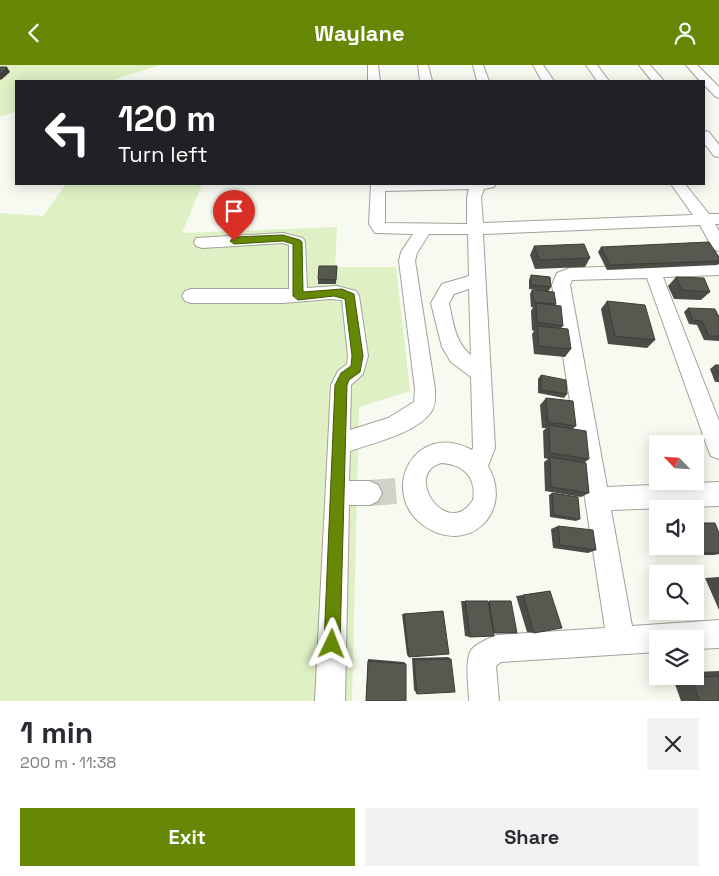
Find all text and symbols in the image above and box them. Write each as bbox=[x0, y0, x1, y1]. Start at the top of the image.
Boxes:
icon: back bbox=[20, 19, 48, 47]
text: Waylane bbox=[314, 19, 405, 47]
icon: person bbox=[671, 19, 699, 47]
text: 120 m bbox=[118, 97, 216, 141]
icon: left bbox=[35, 100, 100, 165]
text: Turn left bbox=[118, 140, 208, 168]
pin bbox=[213, 190, 255, 241]
icon: arrive bbox=[220, 197, 248, 225]
north arrow bbox=[649, 435, 704, 490]
map controls bbox=[649, 435, 704, 685]
button: sound bbox=[649, 500, 704, 555]
button: search bbox=[649, 565, 704, 620]
position arrow bbox=[305, 617, 357, 669]
button: layers bbox=[649, 630, 704, 685]
text: 1 min bbox=[20, 713, 93, 752]
button: close bbox=[647, 718, 699, 770]
text: 200 m · 11:38 bbox=[20, 752, 116, 773]
button: Exit bbox=[20, 808, 355, 866]
button: Share bbox=[365, 808, 699, 866]

